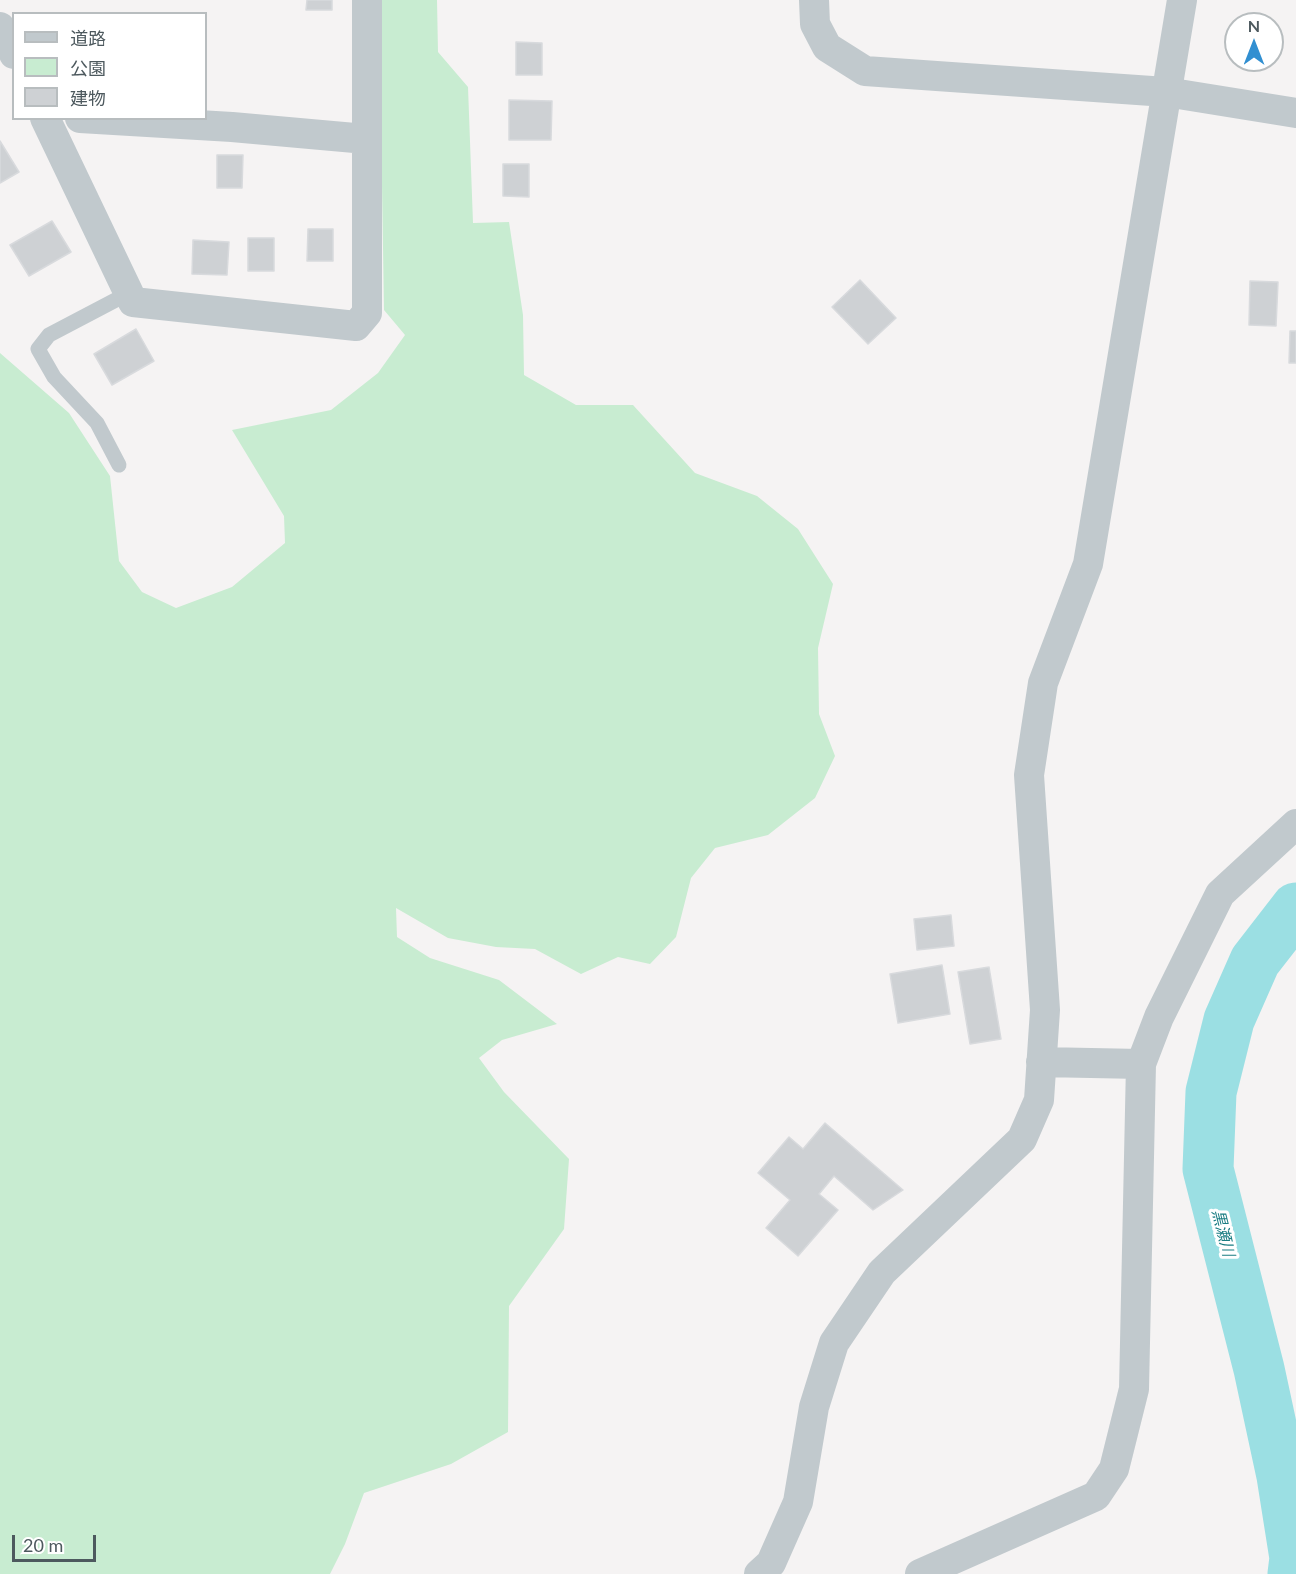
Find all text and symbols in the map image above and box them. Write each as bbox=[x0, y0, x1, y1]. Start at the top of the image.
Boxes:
legend bbox=[12, 12, 207, 120]
north arrow bbox=[1224, 12, 1284, 72]
text: N bbox=[1248, 16, 1260, 35]
text: 道路 bbox=[70, 27, 106, 49]
text: 公園 bbox=[70, 57, 106, 79]
text: 建物 bbox=[70, 87, 106, 109]
water label: 黒瀬川 bbox=[1208, 1207, 1238, 1259]
scale bar bbox=[15, 1523, 99, 1561]
text: 20 m bbox=[23, 1534, 63, 1556]

